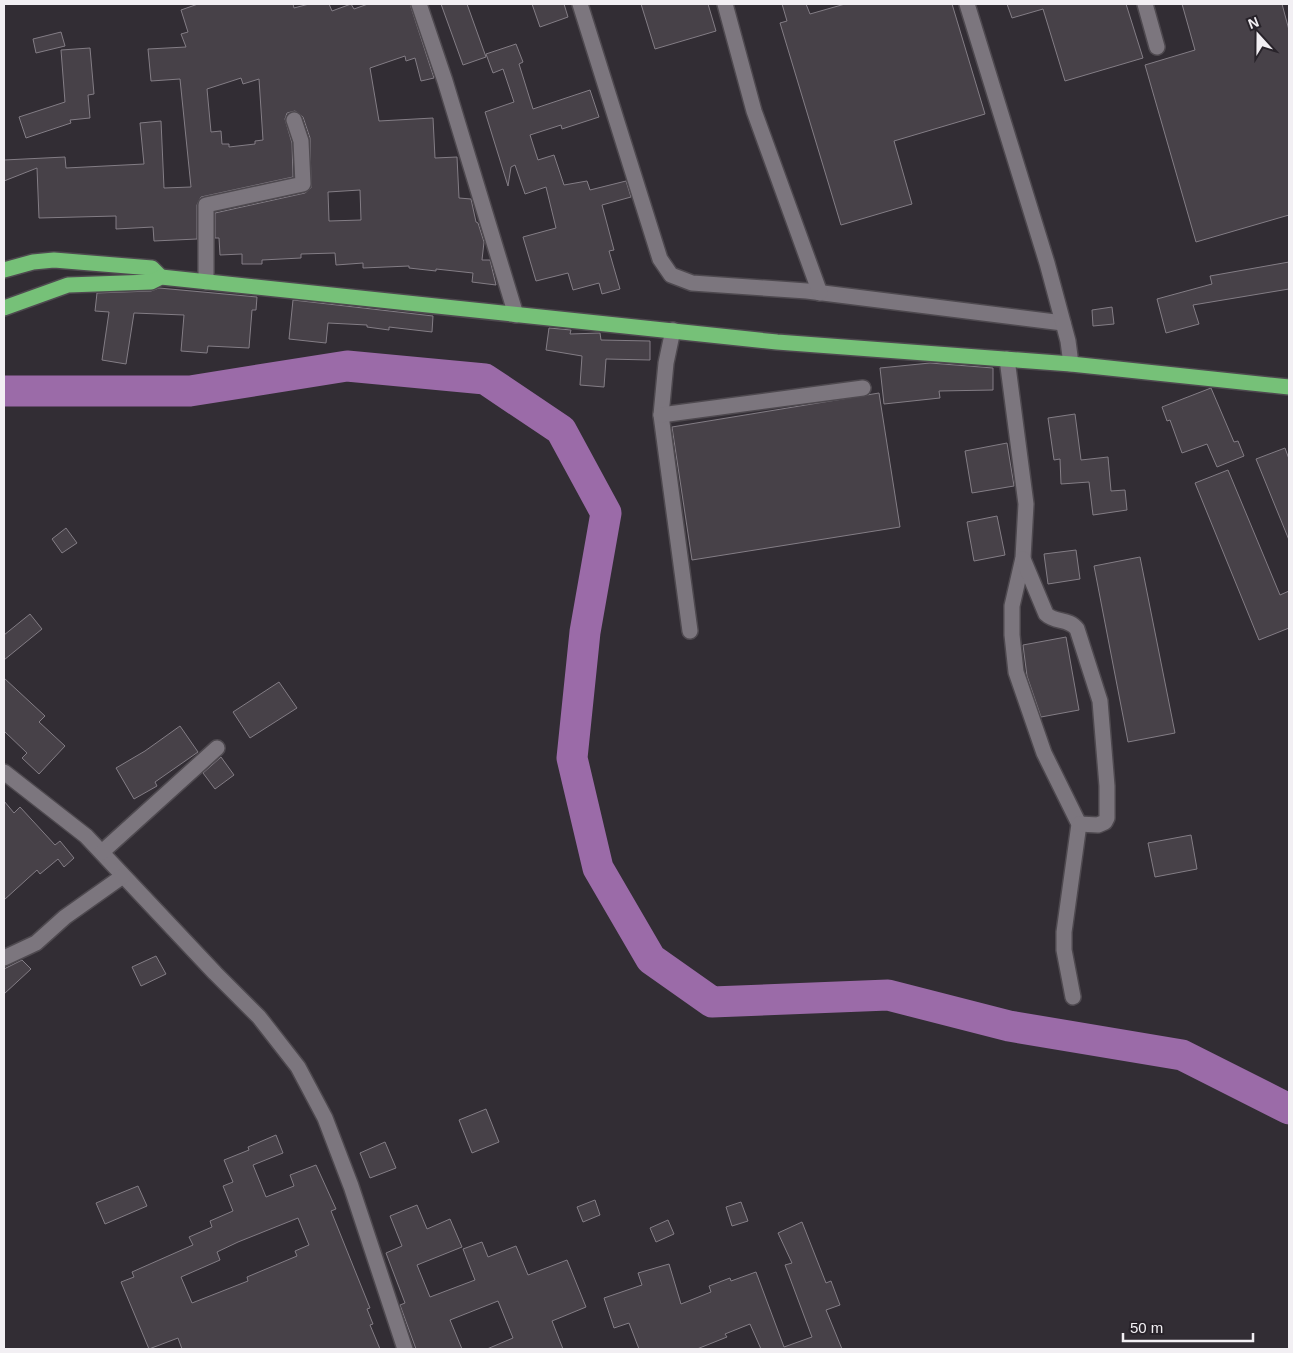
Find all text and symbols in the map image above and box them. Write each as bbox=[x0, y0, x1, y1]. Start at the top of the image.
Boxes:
north arrow bbox=[1233, 10, 1283, 60]
text: N bbox=[1246, 14, 1261, 32]
scale bar bbox=[1123, 1310, 1253, 1342]
text: 50 m bbox=[1130, 1319, 1163, 1336]

